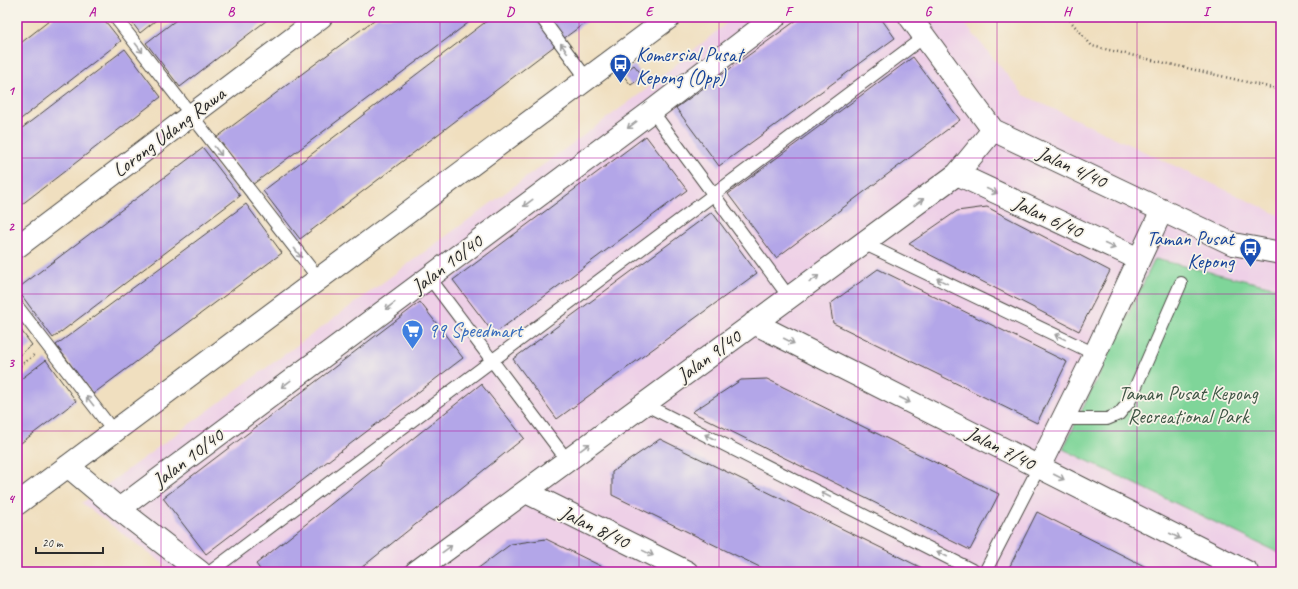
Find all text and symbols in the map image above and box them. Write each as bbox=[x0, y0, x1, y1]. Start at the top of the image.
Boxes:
text: A bbox=[89, 4, 97, 20]
text: B bbox=[228, 4, 236, 20]
text: C bbox=[367, 4, 375, 20]
text: D bbox=[506, 4, 515, 20]
text: E bbox=[646, 4, 655, 20]
text: F bbox=[785, 4, 794, 20]
text: G bbox=[925, 4, 933, 20]
text: H bbox=[1063, 4, 1073, 20]
text: I bbox=[1203, 4, 1212, 20]
one-way arrow bbox=[135, 42, 143, 53]
place label: Komersial Pusat Kepong (Opp) bbox=[636, 42, 746, 90]
one-way arrow bbox=[560, 43, 568, 54]
bus stop icon: Komersial Pusat Kepong (Opp) bbox=[607, 52, 633, 85]
street label: Lorong Udang Rawa bbox=[108, 80, 232, 183]
text: 1 bbox=[8, 83, 16, 99]
one-way arrow bbox=[627, 121, 638, 130]
street label: Jalan 4/40 bbox=[1033, 140, 1112, 195]
one-way arrow bbox=[214, 145, 223, 156]
one-way arrow bbox=[986, 188, 998, 195]
street label: Jalan 6/40 bbox=[1009, 190, 1088, 245]
one-way arrow bbox=[914, 198, 925, 206]
one-way arrow bbox=[523, 199, 534, 207]
text: 2 bbox=[8, 219, 15, 235]
place label: Taman Pusat Kepong bbox=[1146, 226, 1236, 274]
street label: Jalan 10/40 bbox=[406, 228, 489, 299]
bus stop icon: Taman Pusat Kepong bbox=[1237, 236, 1263, 269]
one-way arrow bbox=[1103, 243, 1115, 250]
one-way arrow bbox=[294, 248, 303, 259]
one-way arrow bbox=[809, 275, 820, 283]
one-way arrow bbox=[937, 277, 949, 284]
one-way arrow bbox=[385, 302, 396, 310]
supermarket icon: 99 Speedmart bbox=[400, 317, 426, 350]
place label: 99 Speedmart bbox=[428, 318, 525, 343]
street label: Jalan 9/40 bbox=[671, 323, 748, 388]
one-way arrow bbox=[1054, 333, 1066, 340]
one-way arrow bbox=[783, 338, 795, 345]
text: 3 bbox=[8, 355, 15, 371]
one-way arrow bbox=[281, 380, 292, 388]
park label: Taman Pusat Kepong Recreational Park bbox=[1118, 381, 1259, 429]
one-way arrow bbox=[85, 396, 94, 407]
one-way arrow bbox=[899, 396, 911, 404]
street label: Jalan 7/40 bbox=[962, 420, 1041, 477]
street label: Jalan 10/40 bbox=[147, 422, 230, 493]
one-way arrow bbox=[704, 432, 716, 440]
one-way arrow bbox=[580, 442, 591, 451]
one-way arrow bbox=[1053, 474, 1065, 481]
text: 4 bbox=[8, 491, 16, 507]
one-way arrow bbox=[820, 491, 832, 499]
street label: Jalan 8/40 bbox=[556, 499, 635, 555]
scale bar bbox=[36, 529, 103, 555]
one-way arrow bbox=[1169, 532, 1181, 540]
text: 20 m bbox=[42, 535, 64, 551]
one-way arrow bbox=[442, 545, 453, 553]
one-way arrow bbox=[642, 550, 654, 557]
one-way arrow bbox=[936, 550, 948, 558]

